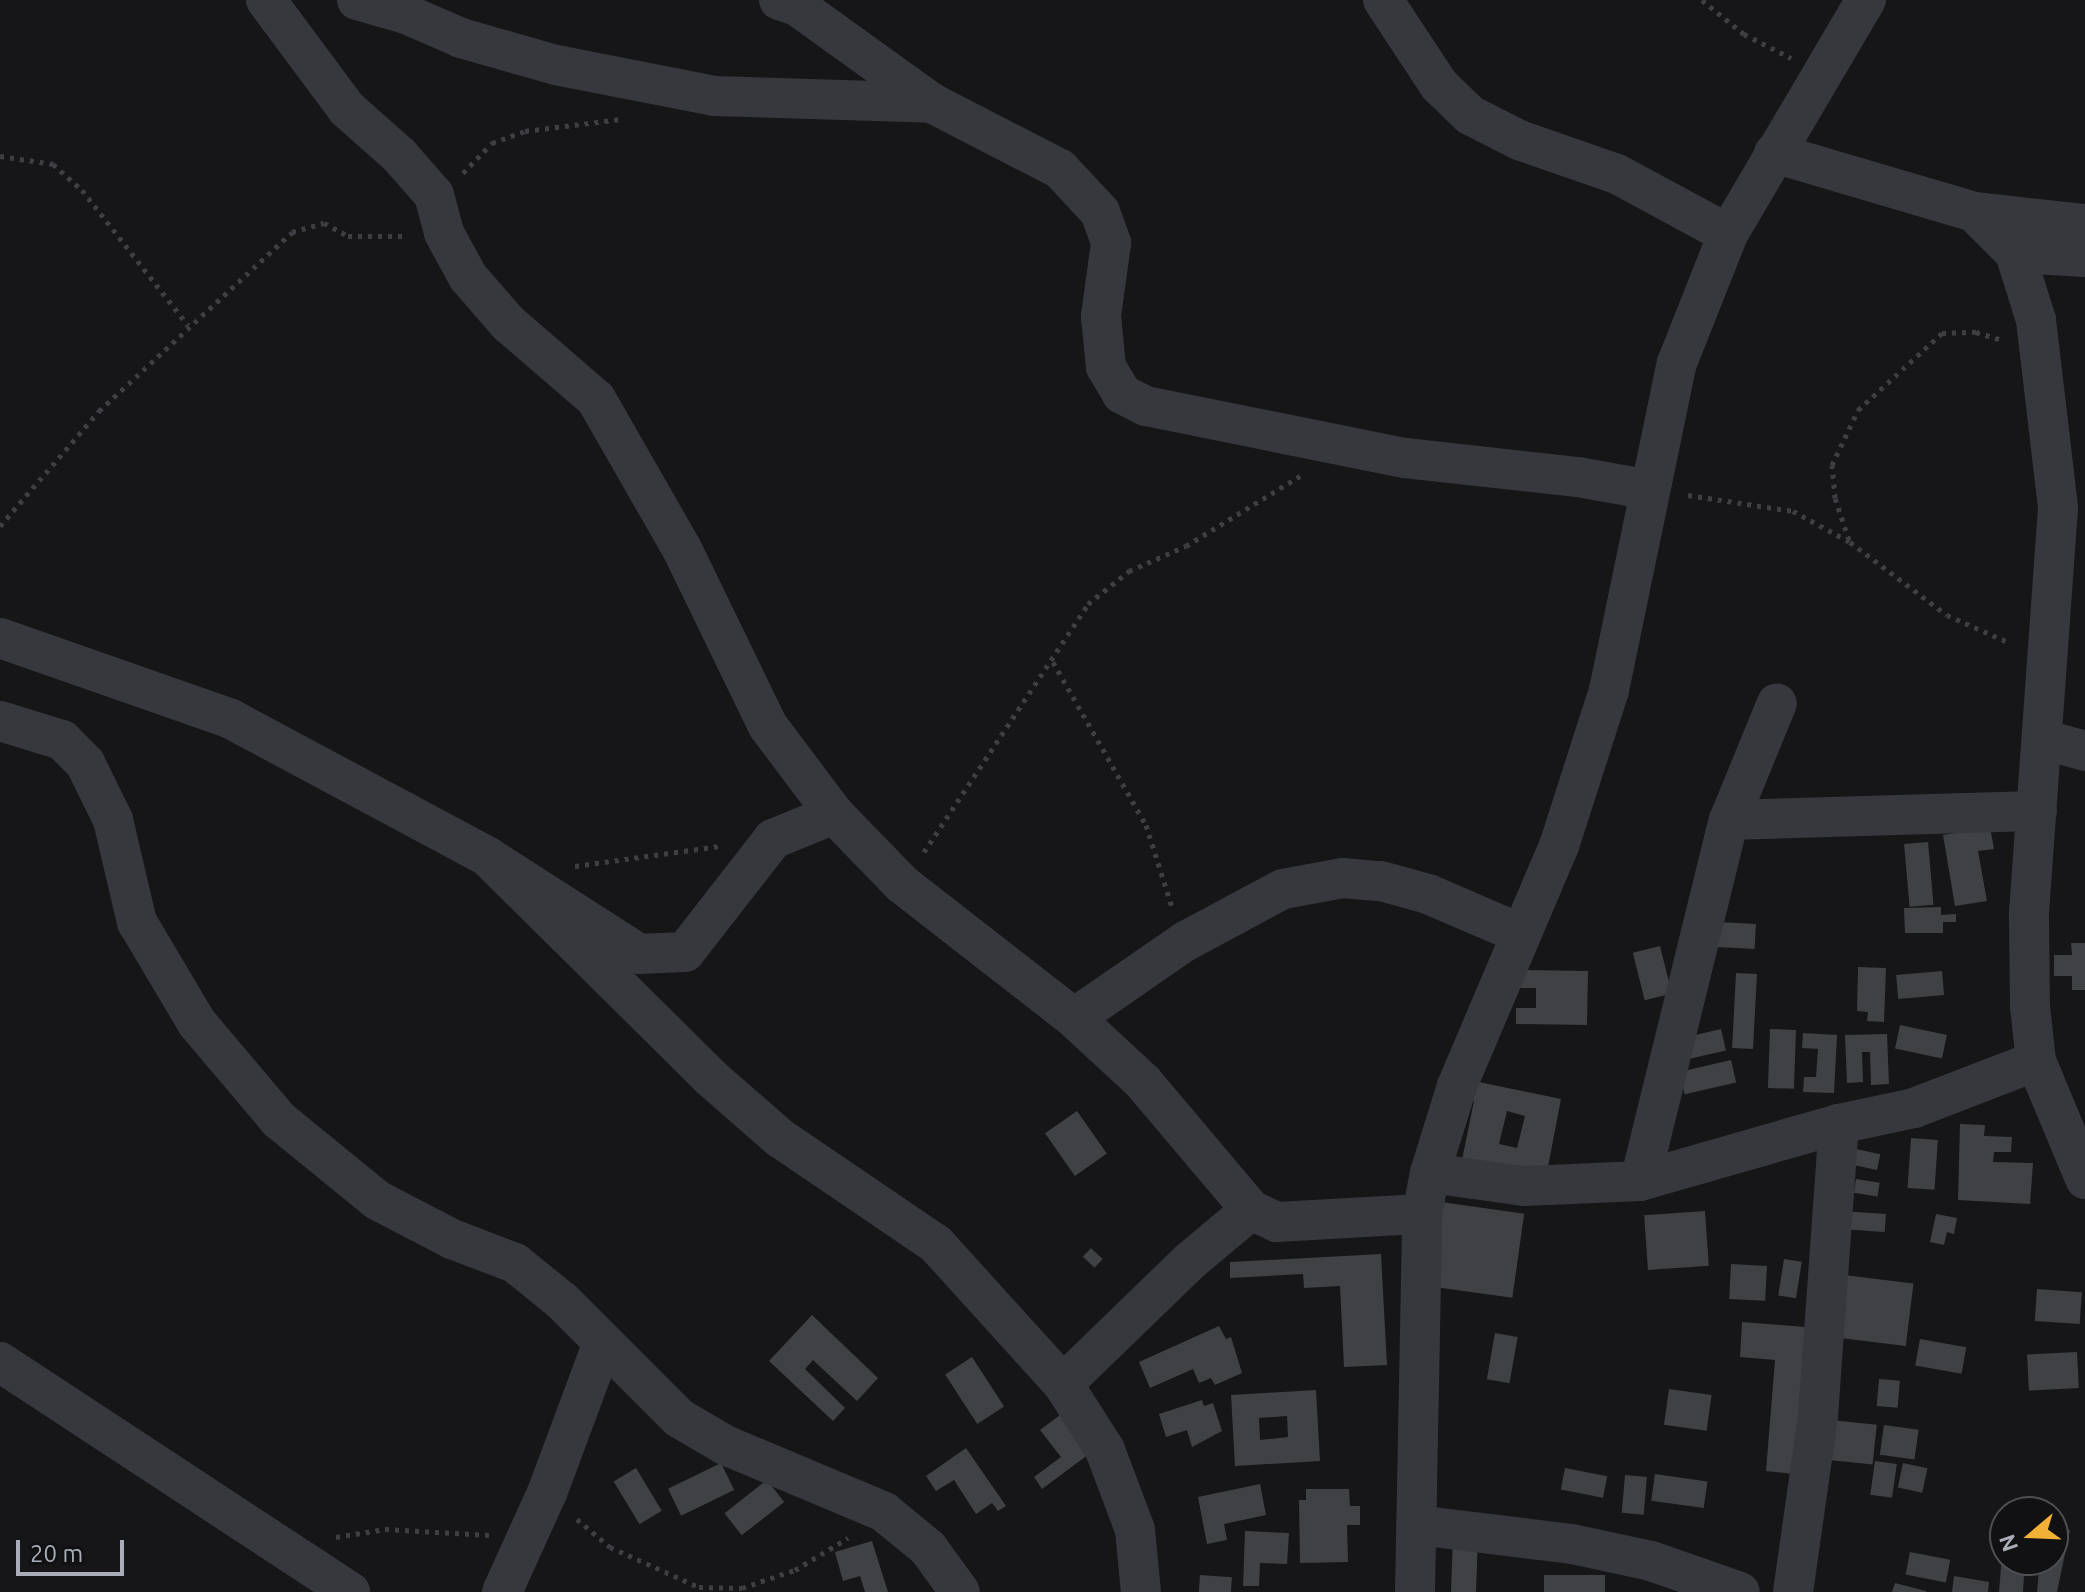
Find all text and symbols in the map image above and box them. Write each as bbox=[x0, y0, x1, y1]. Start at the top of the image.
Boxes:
north arrow bbox=[1989, 1496, 2069, 1576]
scale bar bbox=[20, 1524, 128, 1574]
text: N bbox=[1993, 1531, 2022, 1555]
text: 20 m bbox=[30, 1540, 83, 1567]

